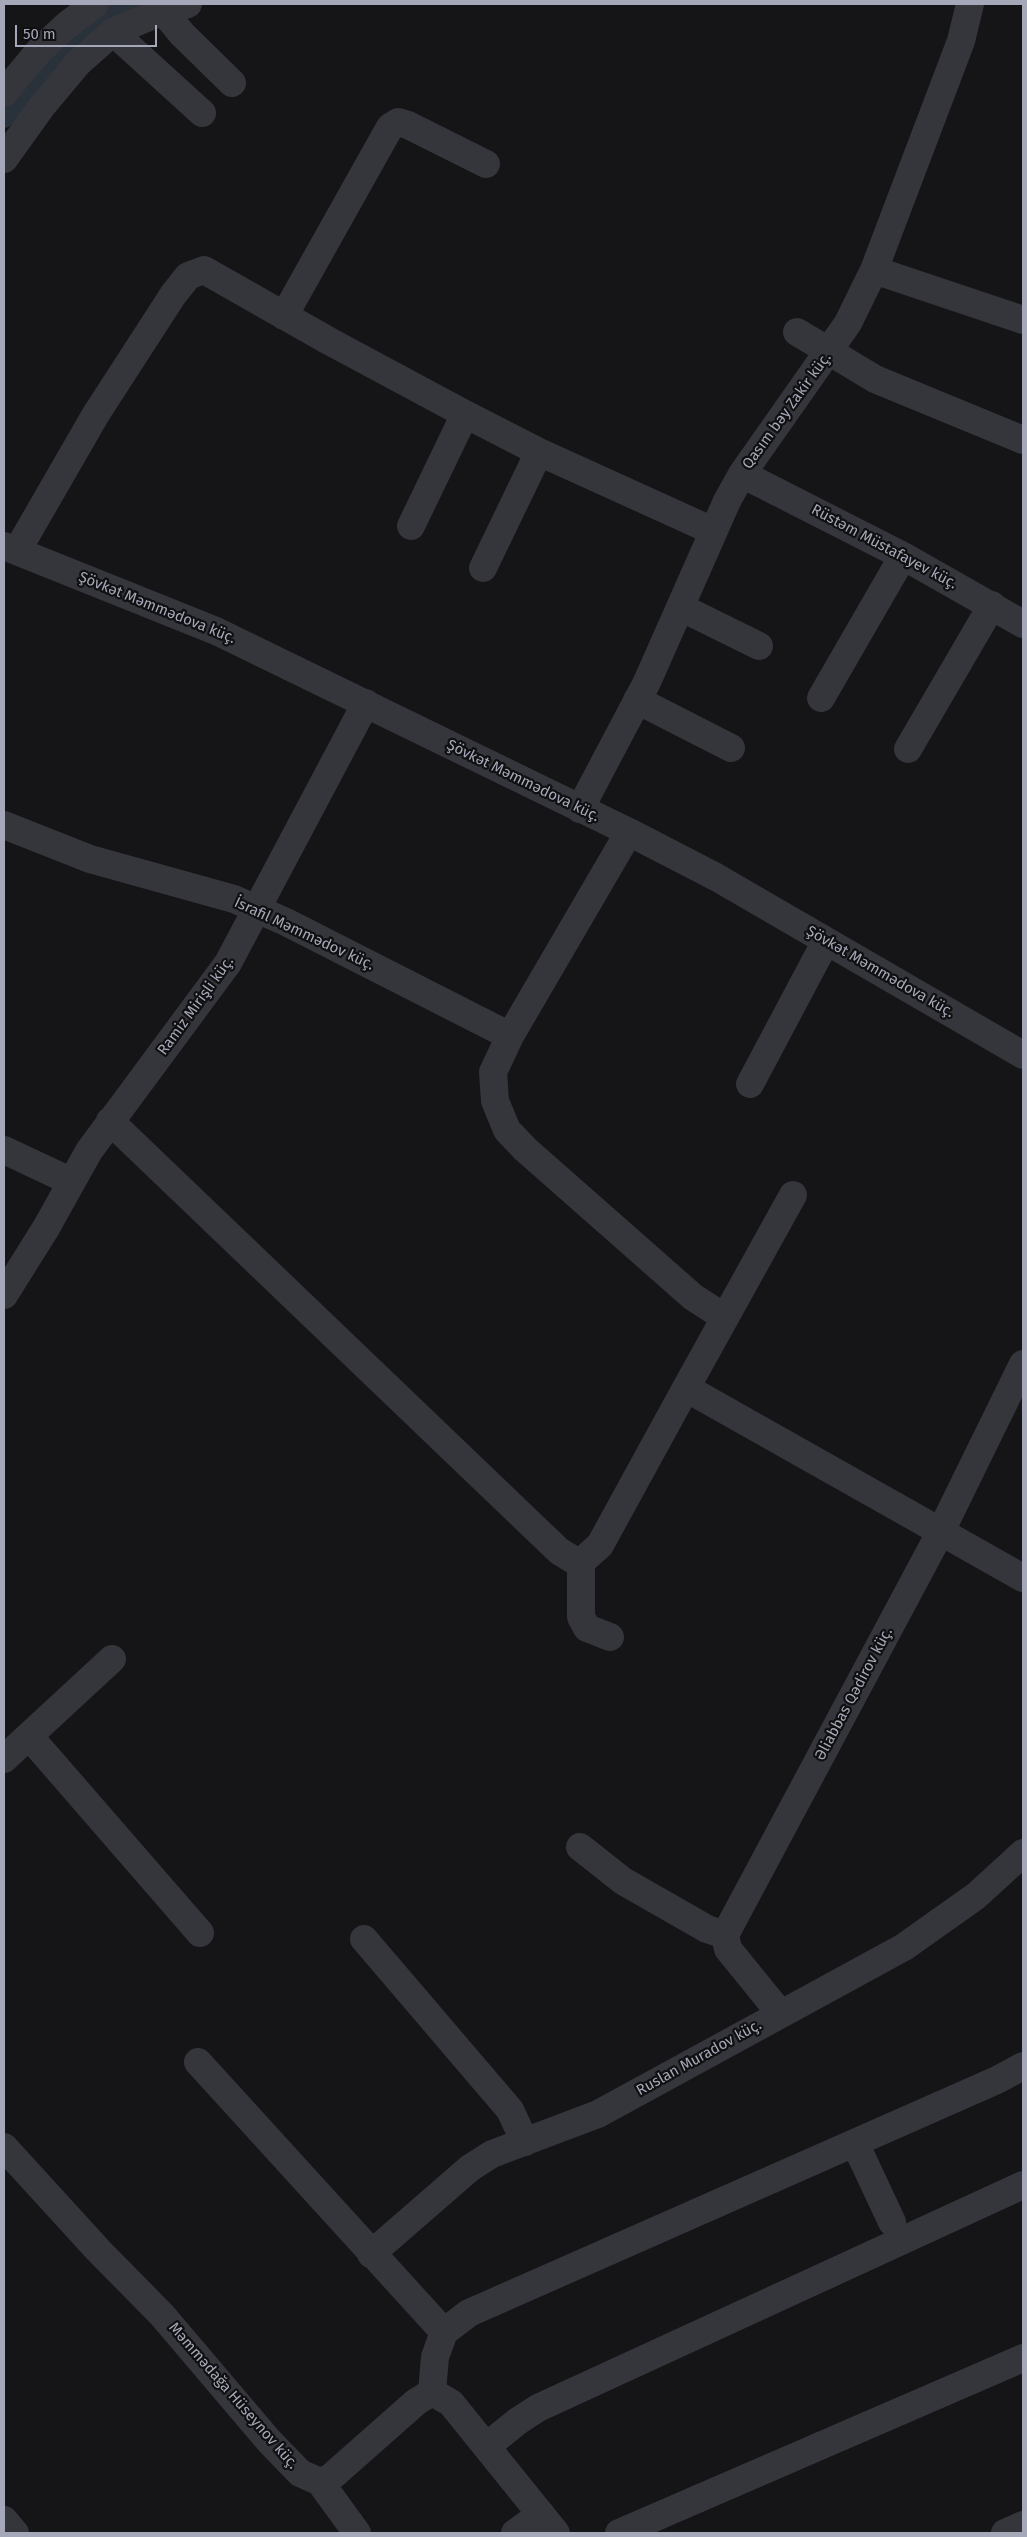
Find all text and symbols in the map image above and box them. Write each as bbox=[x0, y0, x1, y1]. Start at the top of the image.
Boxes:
scale bar bbox=[18, 15, 160, 47]
text: 50 m bbox=[23, 25, 56, 43]
street label: Qasım bəy Zakir küç. bbox=[739, 349, 835, 473]
street label: Rüstəm Müstafayev küç. bbox=[808, 501, 960, 593]
street label: Şövkət Məmmədova küç. bbox=[76, 568, 238, 648]
street label: Şövkət Məmmədova küç. bbox=[444, 736, 602, 826]
street label: İsrafil Məmmədov küç. bbox=[231, 894, 377, 974]
street label: Şövkət Məmmədova küç. bbox=[803, 922, 957, 1022]
street label: Ramiz Mirişli küç. bbox=[154, 953, 238, 1059]
street label: Əliabbas Qədirov küç. bbox=[811, 1625, 897, 1763]
street label: Ruslan Muradov küç. bbox=[633, 2016, 765, 2100]
street label: Məmmədağa Hüseynov küç. bbox=[164, 2319, 302, 2473]

